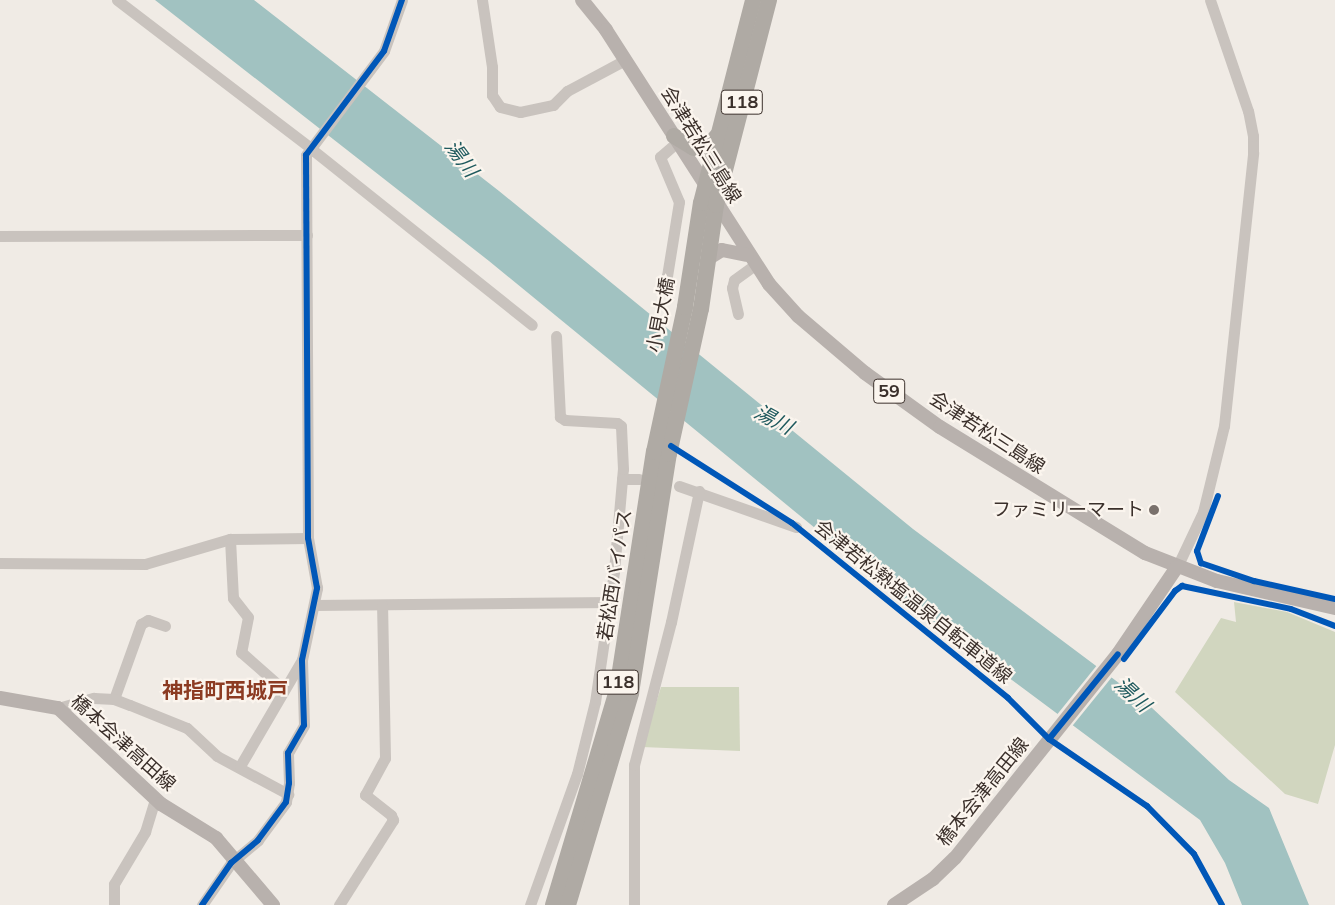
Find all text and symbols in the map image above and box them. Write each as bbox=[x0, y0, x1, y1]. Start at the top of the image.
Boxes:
street label: 会津若松三島線 bbox=[656, 83, 746, 207]
road number: 118 bbox=[721, 86, 763, 118]
water label: 湯川 bbox=[440, 135, 484, 181]
street label: 小見大橋 bbox=[643, 276, 679, 354]
road number: 59 bbox=[873, 376, 905, 406]
street label: 会津若松三島線 bbox=[925, 387, 1049, 479]
water label: 湯川 bbox=[751, 399, 797, 439]
place label: ファミリーマート bbox=[992, 499, 1144, 521]
marker: ファミリーマート bbox=[1148, 504, 1160, 516]
street label: 若松西バイパス bbox=[593, 508, 637, 642]
street label: 会津若松熱塩温泉自転車道線 bbox=[810, 515, 1016, 689]
road number: 118 bbox=[597, 666, 639, 698]
water label: 湯川 bbox=[1110, 672, 1156, 716]
district label: 神指町西城戸 bbox=[162, 677, 288, 703]
street label: 橋本会津高田線 bbox=[66, 690, 180, 796]
street label: 橋本会津高田線 bbox=[932, 733, 1034, 851]

